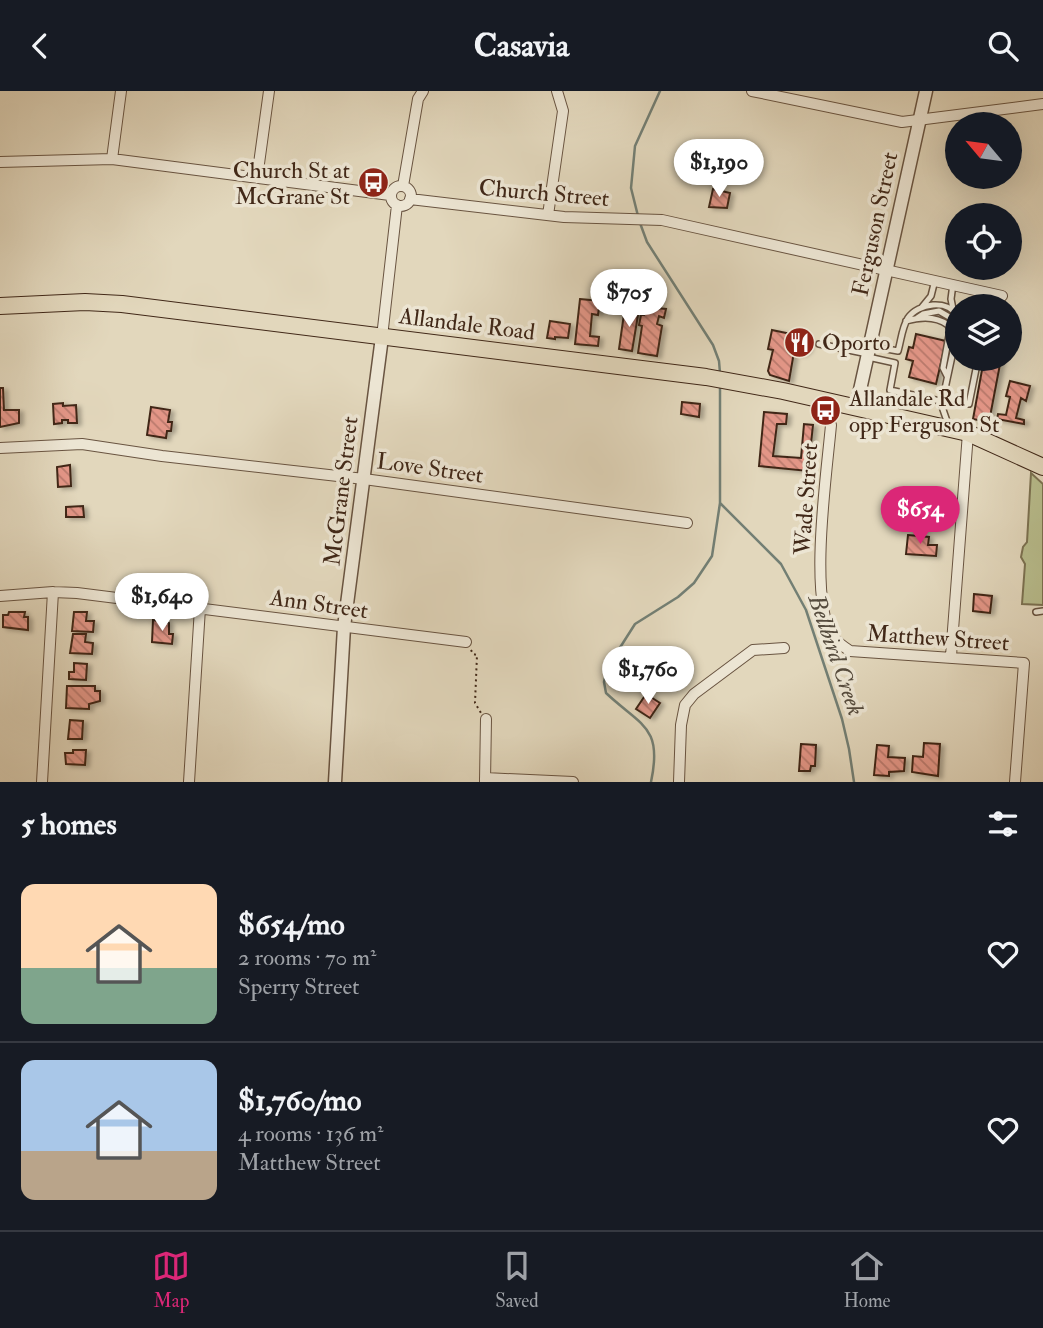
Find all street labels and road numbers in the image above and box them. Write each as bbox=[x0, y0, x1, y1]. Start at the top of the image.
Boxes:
street label: Ferguson Street bbox=[846, 149, 904, 299]
street label: Church Street bbox=[478, 173, 610, 213]
street label: Allandale Road bbox=[396, 301, 537, 347]
street label: McGrane Street bbox=[317, 415, 365, 567]
street label: Wade Street bbox=[788, 442, 824, 557]
street label: Love Street bbox=[375, 446, 485, 490]
street label: Ann Street bbox=[267, 583, 370, 625]
street label: Matthew Street bbox=[866, 619, 1010, 657]

